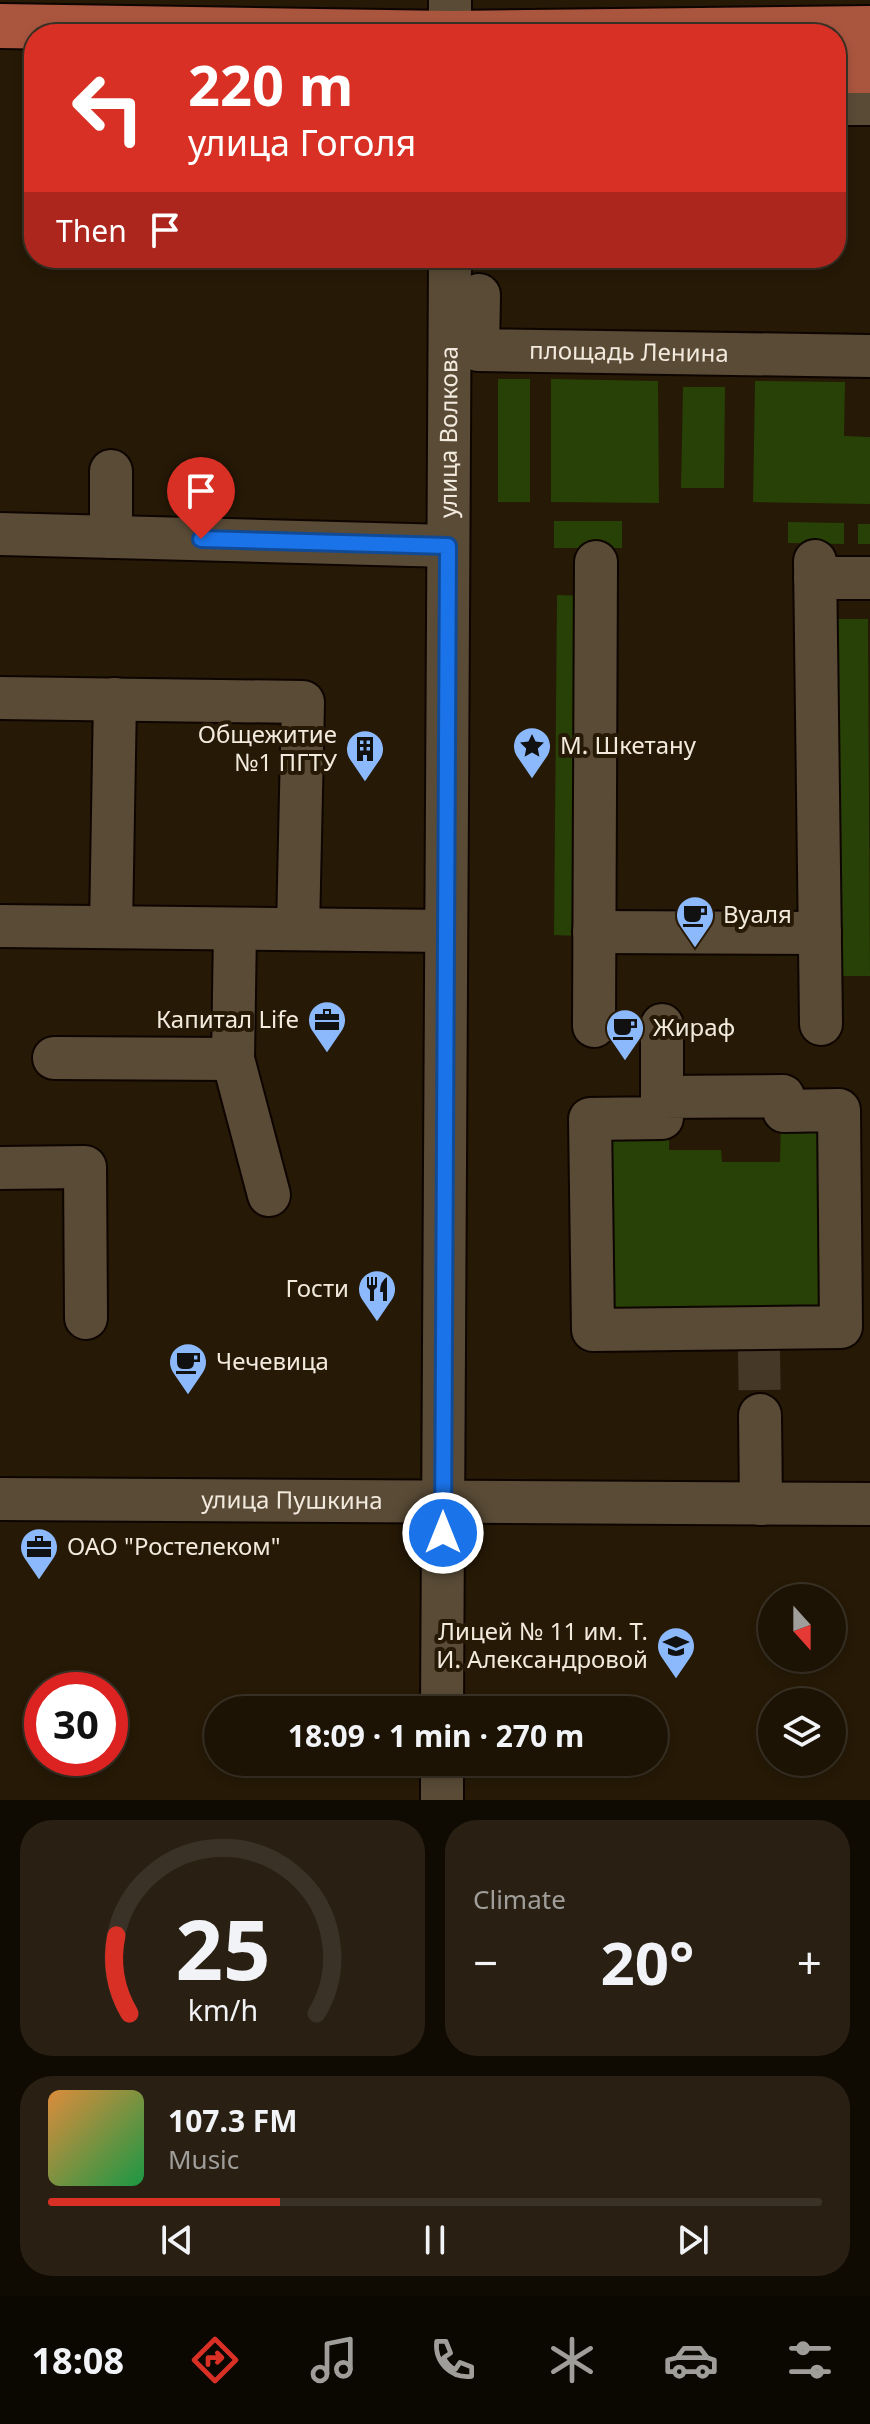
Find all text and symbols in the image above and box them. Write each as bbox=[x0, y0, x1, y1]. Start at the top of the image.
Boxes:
text: 220 m bbox=[188, 46, 353, 122]
icon: left bbox=[56, 56, 160, 160]
text: улица Гоголя bbox=[188, 118, 416, 167]
icon: arrive bbox=[143, 208, 187, 252]
text: Then bbox=[56, 210, 127, 251]
street label: площадь Ленина bbox=[529, 333, 729, 369]
street label: улица Волкова bbox=[431, 346, 465, 518]
pin bbox=[167, 457, 235, 539]
icon: arrive bbox=[179, 469, 223, 513]
place label: Общежитие №1 ПГТУ bbox=[198, 717, 337, 778]
place icon: М. Шкетану bbox=[511, 725, 553, 780]
building icon: Общежитие №1 ПГТУ bbox=[344, 728, 386, 783]
place label: М. Шкетану bbox=[560, 728, 697, 761]
cafe icon: Вуаля bbox=[674, 894, 716, 949]
place label: Вуаля bbox=[723, 897, 792, 930]
office icon: Капитал Life bbox=[306, 999, 348, 1054]
place label: Капитал Life bbox=[156, 1002, 299, 1035]
cafe icon: Жираф bbox=[604, 1007, 646, 1062]
place label: Жираф bbox=[653, 1010, 735, 1043]
restaurant icon: Гости bbox=[356, 1268, 398, 1323]
place label: Гости bbox=[286, 1271, 349, 1304]
cafe icon: Чечевица bbox=[167, 1341, 209, 1396]
place label: Чечевица bbox=[216, 1344, 329, 1377]
street label: улица Пушкина bbox=[201, 1482, 383, 1516]
position arrow bbox=[401, 1491, 485, 1575]
office icon: ОАО "Ростелеком" bbox=[18, 1526, 60, 1581]
place label: ОАО "Ростелеком" bbox=[67, 1529, 280, 1562]
north arrow bbox=[758, 1584, 846, 1672]
map controls bbox=[758, 1584, 846, 1776]
place label: Лицей № 11 им. Т. И. Александровой bbox=[436, 1614, 648, 1675]
school or university icon: Лицей № 11 им. Т. И. Александровой bbox=[655, 1625, 697, 1680]
speed limit sign: 30 bbox=[24, 1672, 128, 1776]
button: layers bbox=[758, 1688, 846, 1776]
text: 18:09 · 1 min · 270 m bbox=[288, 1715, 584, 1756]
text: Climate bbox=[473, 1881, 566, 1917]
text: 25 bbox=[175, 1891, 270, 2004]
text: 20° bbox=[600, 1921, 695, 2003]
text: − bbox=[473, 1932, 498, 1992]
text: + bbox=[797, 1932, 822, 1992]
text: km/h bbox=[187, 1990, 258, 2029]
text: 107.3 FM bbox=[168, 2100, 298, 2141]
text: Music bbox=[168, 2141, 239, 2177]
icon: previous bbox=[155, 2218, 199, 2262]
icon: pause bbox=[413, 2218, 457, 2262]
icon: next bbox=[671, 2218, 715, 2262]
icon: directions bbox=[187, 2332, 243, 2388]
icon: music bbox=[306, 2332, 362, 2388]
icon: phone bbox=[425, 2332, 481, 2388]
icon: climate bbox=[544, 2332, 600, 2388]
icon: car bbox=[663, 2332, 719, 2388]
icon: filters bbox=[782, 2332, 838, 2388]
text: 18:08 bbox=[32, 2336, 124, 2385]

